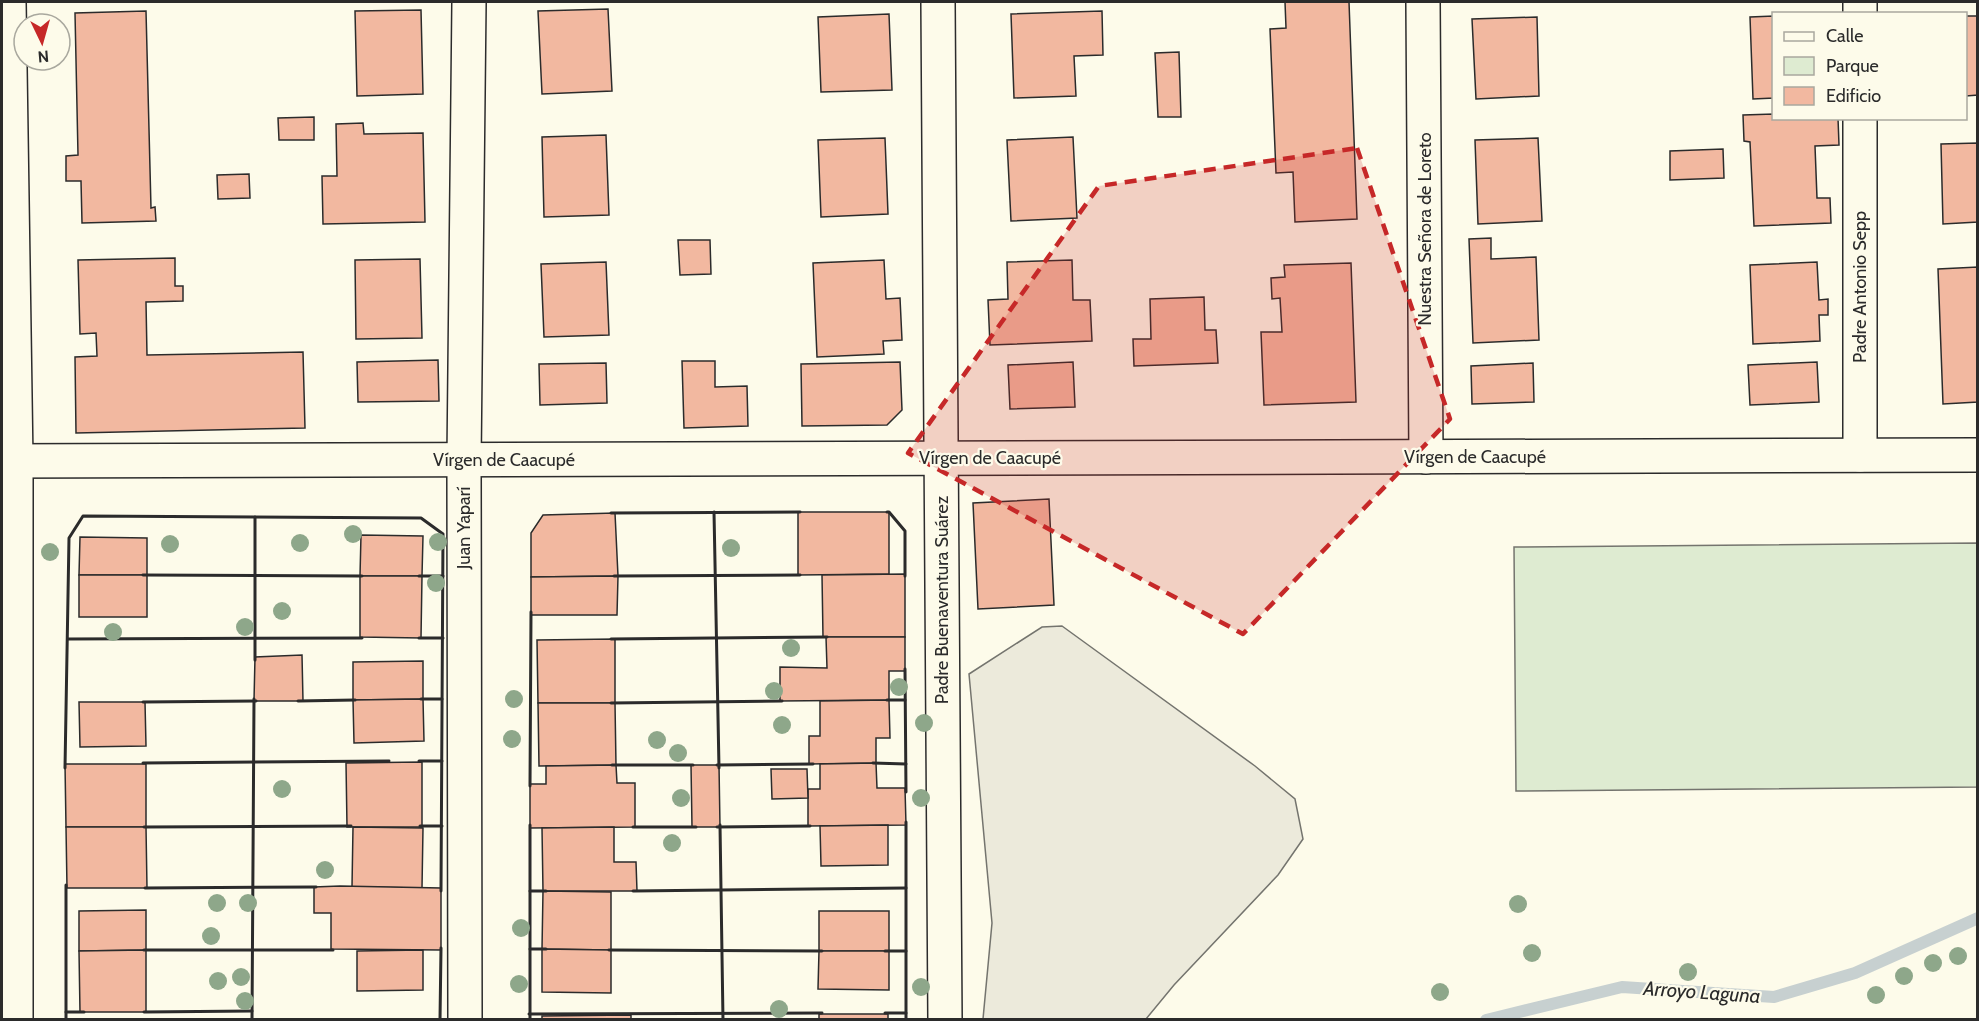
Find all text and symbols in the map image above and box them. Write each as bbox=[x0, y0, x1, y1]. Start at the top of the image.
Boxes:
north arrow bbox=[12, 12, 72, 72]
legend bbox=[1772, 12, 1967, 120]
text: Calle bbox=[1826, 25, 1863, 47]
text: N bbox=[37, 46, 50, 66]
text: Parque bbox=[1826, 55, 1879, 77]
text: Edificio bbox=[1826, 85, 1881, 107]
street label: Nuestra Señora de Loreto bbox=[1414, 132, 1436, 326]
street label: Padre Antonio Sepp bbox=[1849, 211, 1871, 363]
street label: Vírgen de Caacupé bbox=[1404, 446, 1546, 468]
street label: Vírgen de Caacupé bbox=[919, 447, 1061, 469]
street label: Vírgen de Caacupé bbox=[433, 449, 575, 471]
street label: Juan Yaparí bbox=[453, 487, 475, 570]
street label: Padre Buenaventura Suárez bbox=[931, 495, 953, 704]
water label: Arroyo Laguna bbox=[1642, 976, 1761, 1008]

